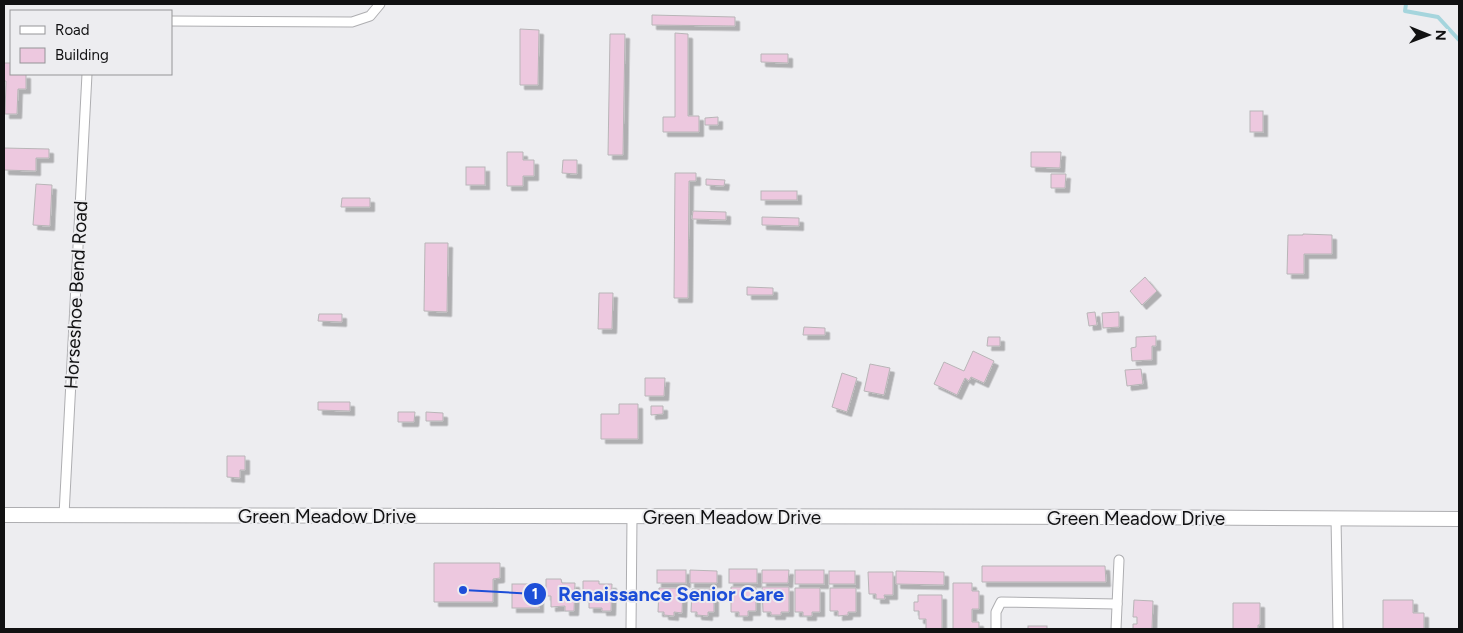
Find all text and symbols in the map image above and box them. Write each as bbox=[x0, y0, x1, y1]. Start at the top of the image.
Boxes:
legend bbox=[10, 10, 172, 75]
north arrow bbox=[1403, 10, 1453, 60]
text: Road bbox=[55, 21, 90, 39]
text: N bbox=[1432, 30, 1449, 41]
text: Building bbox=[55, 46, 109, 64]
street label: Horseshoe Bend Road bbox=[60, 200, 92, 390]
street label: Green Meadow Drive bbox=[238, 505, 416, 528]
street label: Green Meadow Drive bbox=[643, 506, 821, 529]
street label: Green Meadow Drive bbox=[1047, 507, 1225, 530]
callout: Renaissance Senior Care bbox=[523, 576, 794, 611]
text: Renaissance Senior Care bbox=[558, 582, 784, 606]
text: 1 bbox=[532, 585, 538, 603]

